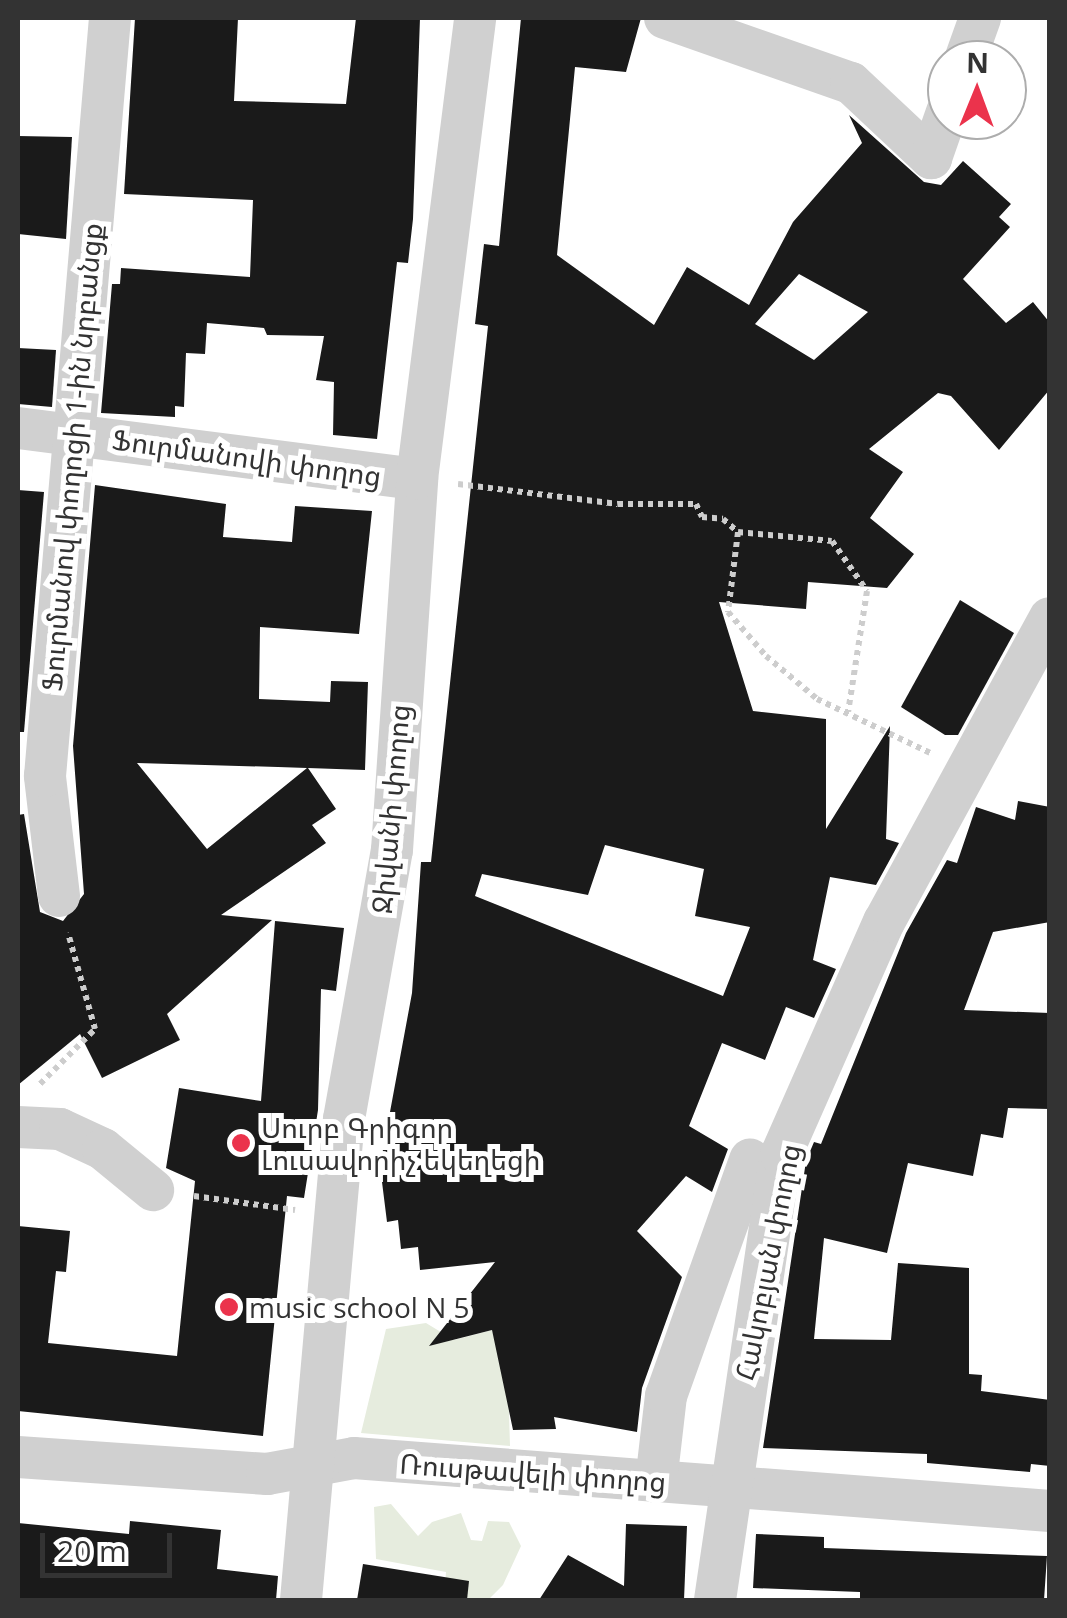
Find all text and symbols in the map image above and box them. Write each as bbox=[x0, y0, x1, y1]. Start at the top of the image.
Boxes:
north arrow bbox=[927, 40, 1027, 140]
text: N bbox=[966, 43, 989, 81]
street label: Ֆուրմանով փողոցի 1-ին նրբանցք bbox=[34, 221, 108, 693]
street label: Ֆուրմանովի փողոց bbox=[110, 421, 384, 493]
street label: Ջիվանի փողոց bbox=[364, 703, 416, 915]
place label: Սուրբ Գրիգոր Լուսավորիչ եկեղեցի bbox=[261, 1110, 541, 1176]
marker: Սուրբ Գրիգոր Լուսավորիչ եկեղեցի bbox=[230, 1132, 252, 1154]
street label: Հակոբյան փողոց bbox=[728, 1141, 806, 1383]
place label: music school N 5 bbox=[249, 1290, 470, 1324]
marker: music school N 5 bbox=[218, 1296, 240, 1318]
street label: Ռուսթավելի փողոց bbox=[399, 1446, 667, 1498]
scale bar bbox=[45, 1513, 178, 1575]
text: 20 m bbox=[57, 1530, 127, 1571]

